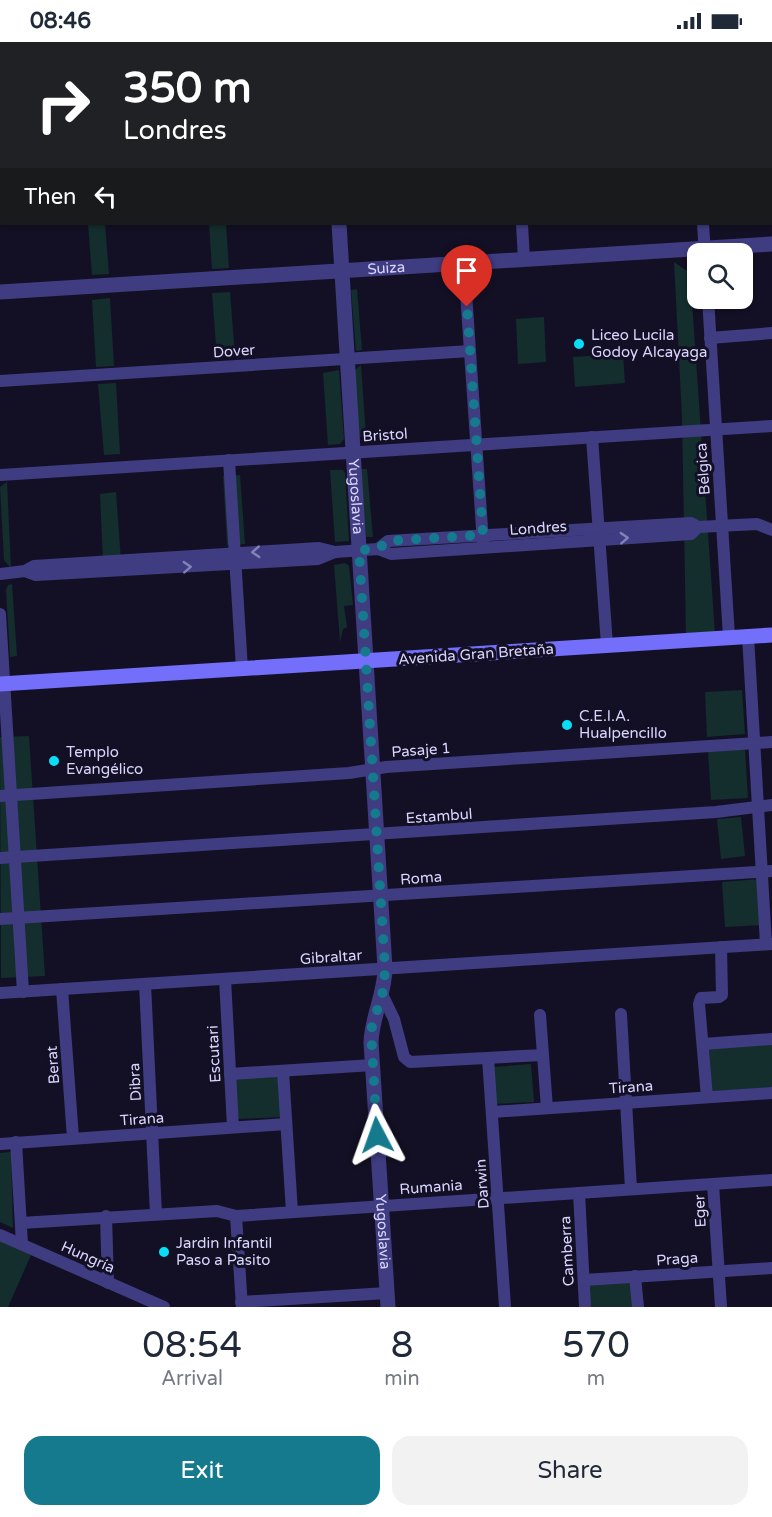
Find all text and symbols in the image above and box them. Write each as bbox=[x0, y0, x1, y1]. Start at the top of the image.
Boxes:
text: 08:46 bbox=[30, 8, 91, 34]
text: 350 m bbox=[123, 63, 252, 114]
icon: right bbox=[24, 66, 102, 144]
text: Londres bbox=[123, 114, 227, 147]
icon: left bbox=[89, 180, 122, 213]
text: Then bbox=[24, 184, 77, 210]
map controls bbox=[687, 243, 753, 309]
button: search bbox=[687, 243, 753, 309]
pin bbox=[441, 245, 492, 307]
icon: arrive bbox=[450, 254, 483, 287]
street label: Suiza bbox=[367, 258, 406, 278]
place label: Liceo Lucila Godoy Alcayaga bbox=[591, 326, 707, 361]
marker: Liceo Lucila Godoy Alcayaga bbox=[572, 337, 586, 351]
street label: Dover bbox=[212, 341, 256, 361]
street label: Bristol bbox=[362, 424, 408, 446]
street label: Bélgica bbox=[692, 442, 714, 496]
street label: Yugoslavia bbox=[345, 458, 367, 535]
street label: Londres bbox=[509, 517, 567, 539]
one-way arrow bbox=[620, 531, 629, 544]
one-way arrow bbox=[251, 545, 260, 558]
one-way arrow bbox=[183, 560, 192, 573]
street label: Avenida Gran Bretaña bbox=[397, 640, 555, 668]
place label: C.E.I.A. Hualpencillo bbox=[579, 707, 667, 742]
marker: C.E.I.A. Hualpencillo bbox=[560, 718, 574, 732]
street label: Pasaje 1 bbox=[391, 739, 451, 761]
place label: Templo Evangélico bbox=[66, 743, 143, 778]
marker: Templo Evangélico bbox=[47, 754, 61, 768]
street label: Estambul bbox=[405, 805, 473, 827]
street label: Roma bbox=[399, 868, 443, 888]
street label: Gibraltar bbox=[299, 946, 363, 968]
street label: Escutari bbox=[204, 1025, 224, 1083]
street label: Berat bbox=[43, 1045, 63, 1085]
street label: Dibra bbox=[125, 1062, 145, 1102]
street label: Tirana bbox=[608, 1076, 654, 1098]
position arrow bbox=[345, 1103, 409, 1167]
street label: Tirana bbox=[119, 1108, 165, 1130]
street label: Darwin bbox=[471, 1158, 493, 1210]
street label: Rumania bbox=[399, 1176, 463, 1198]
street label: Yugoslavia bbox=[372, 1193, 395, 1270]
street label: Eger bbox=[690, 1194, 710, 1228]
street label: Camberra bbox=[556, 1215, 578, 1287]
place label: Jardin Infantil Paso a Pasito bbox=[176, 1234, 272, 1269]
street label: Hungría bbox=[58, 1237, 118, 1277]
marker: Jardin Infantil Paso a Pasito bbox=[157, 1245, 171, 1259]
street label: Praga bbox=[655, 1249, 699, 1269]
text: 08:54 bbox=[142, 1324, 242, 1367]
text: 8 bbox=[391, 1324, 413, 1367]
text: 570 bbox=[562, 1324, 630, 1367]
text: Arrival bbox=[161, 1367, 223, 1391]
text: min bbox=[384, 1367, 420, 1391]
text: m bbox=[587, 1367, 605, 1391]
button: Exit bbox=[24, 1436, 380, 1505]
button: Share bbox=[392, 1436, 748, 1505]

